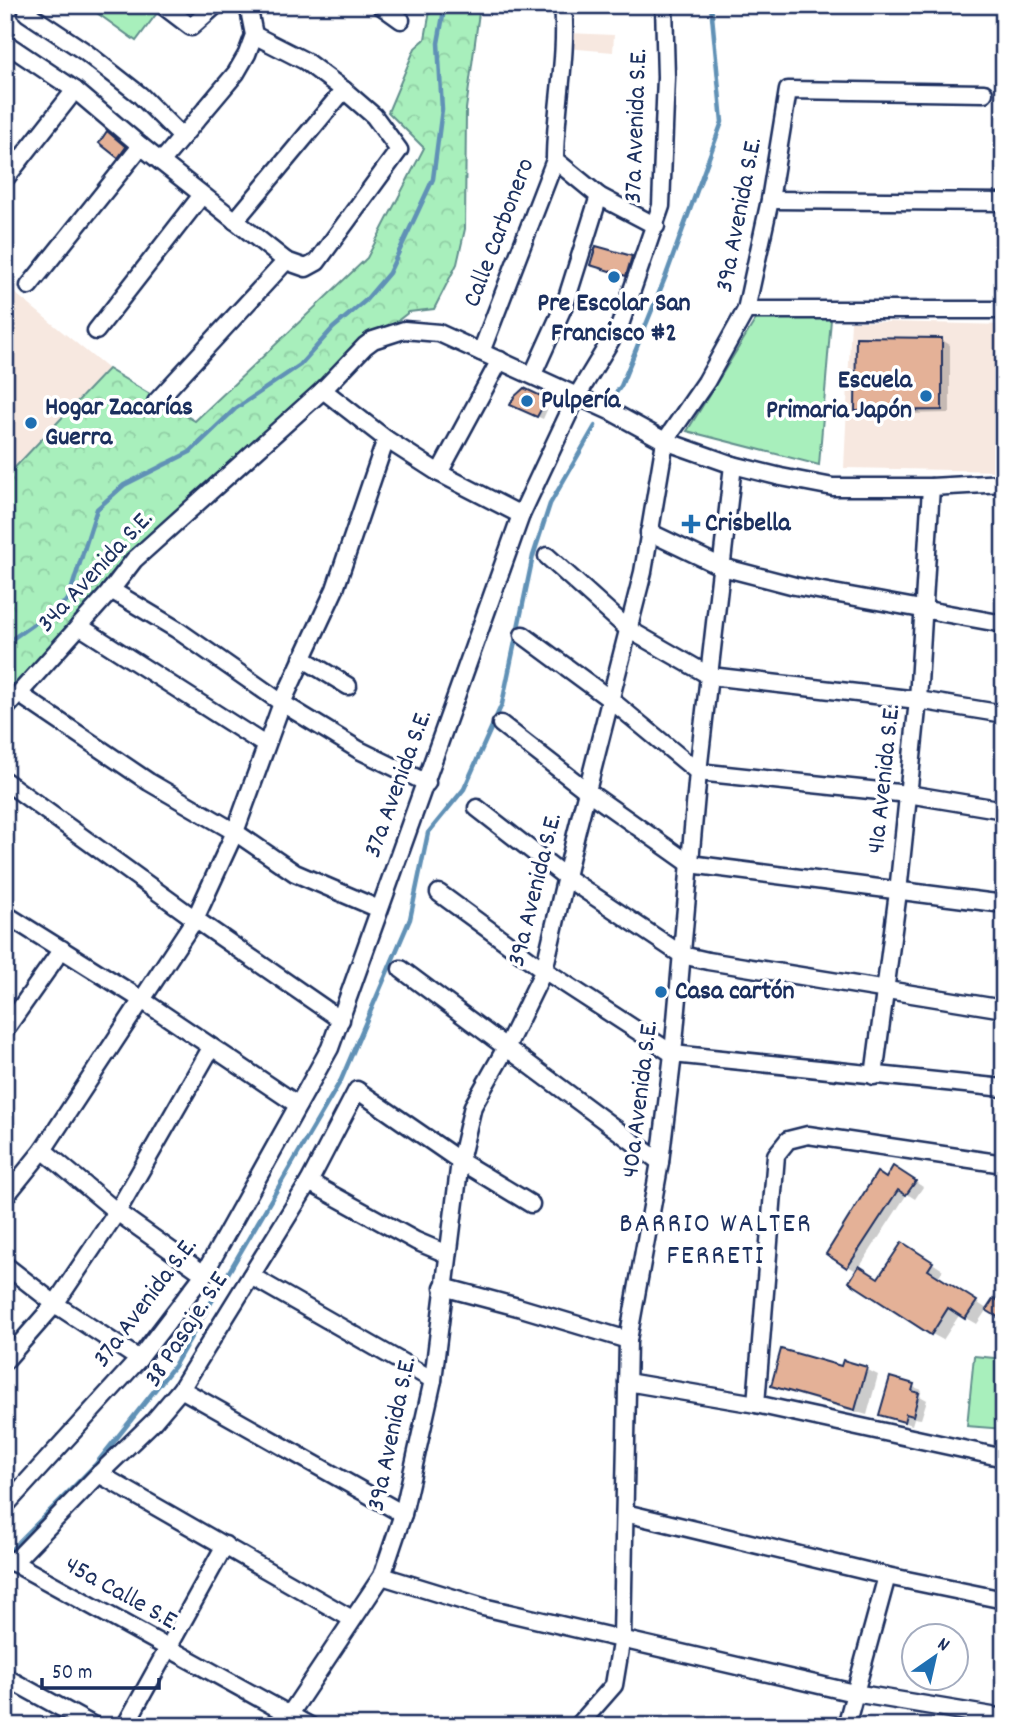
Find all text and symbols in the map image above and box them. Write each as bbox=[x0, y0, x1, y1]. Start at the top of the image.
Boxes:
street label: 37a Avenida S.E. bbox=[616, 48, 658, 204]
street label: 39a Avenida S.E. bbox=[707, 134, 773, 296]
street label: Calle Carbonero bbox=[455, 153, 545, 313]
marker: Pre Escolar San Francisco #2 bbox=[606, 269, 622, 285]
place label: Pre Escolar San Francisco #2 bbox=[537, 286, 691, 353]
place label: Escuela Primaria Japón bbox=[766, 363, 913, 430]
place label: Pulpería bbox=[541, 383, 621, 420]
marker: Escuela Primaria Japón bbox=[918, 388, 934, 404]
place label: Hogar Zacarías Guerra bbox=[45, 390, 193, 457]
marker: Pulpería bbox=[519, 393, 535, 409]
marker: Hogar Zacarías Guerra bbox=[23, 415, 39, 431]
street label: 34a Avenida S.E. bbox=[29, 502, 163, 642]
place label: Crisbella bbox=[705, 506, 791, 543]
marker: Crisbella bbox=[683, 516, 699, 532]
street label: 41a Avenida S.E. bbox=[859, 702, 911, 856]
street label: 37a Avenida S.E. bbox=[355, 705, 443, 863]
street label: 39a Avenida S.E. bbox=[499, 809, 573, 971]
place label: Casa cartón bbox=[675, 974, 795, 1011]
marker: Casa cartón bbox=[653, 984, 669, 1000]
street label: 40a Avenida S.E. bbox=[613, 1018, 669, 1180]
district label: BARRIO WALTER FERRETI bbox=[619, 1206, 813, 1278]
street label: 37a Avenida S.E. bbox=[85, 1230, 207, 1376]
street label: 38 Pasaje. S.E bbox=[136, 1265, 238, 1395]
street label: 39a Avenida S.E. bbox=[359, 1353, 427, 1515]
street label: 45a Calle S.E. bbox=[57, 1548, 187, 1642]
north arrow bbox=[900, 1622, 970, 1692]
text: N bbox=[931, 1632, 954, 1660]
scale bar bbox=[42, 1647, 159, 1691]
text: 50 m bbox=[52, 1659, 92, 1689]

